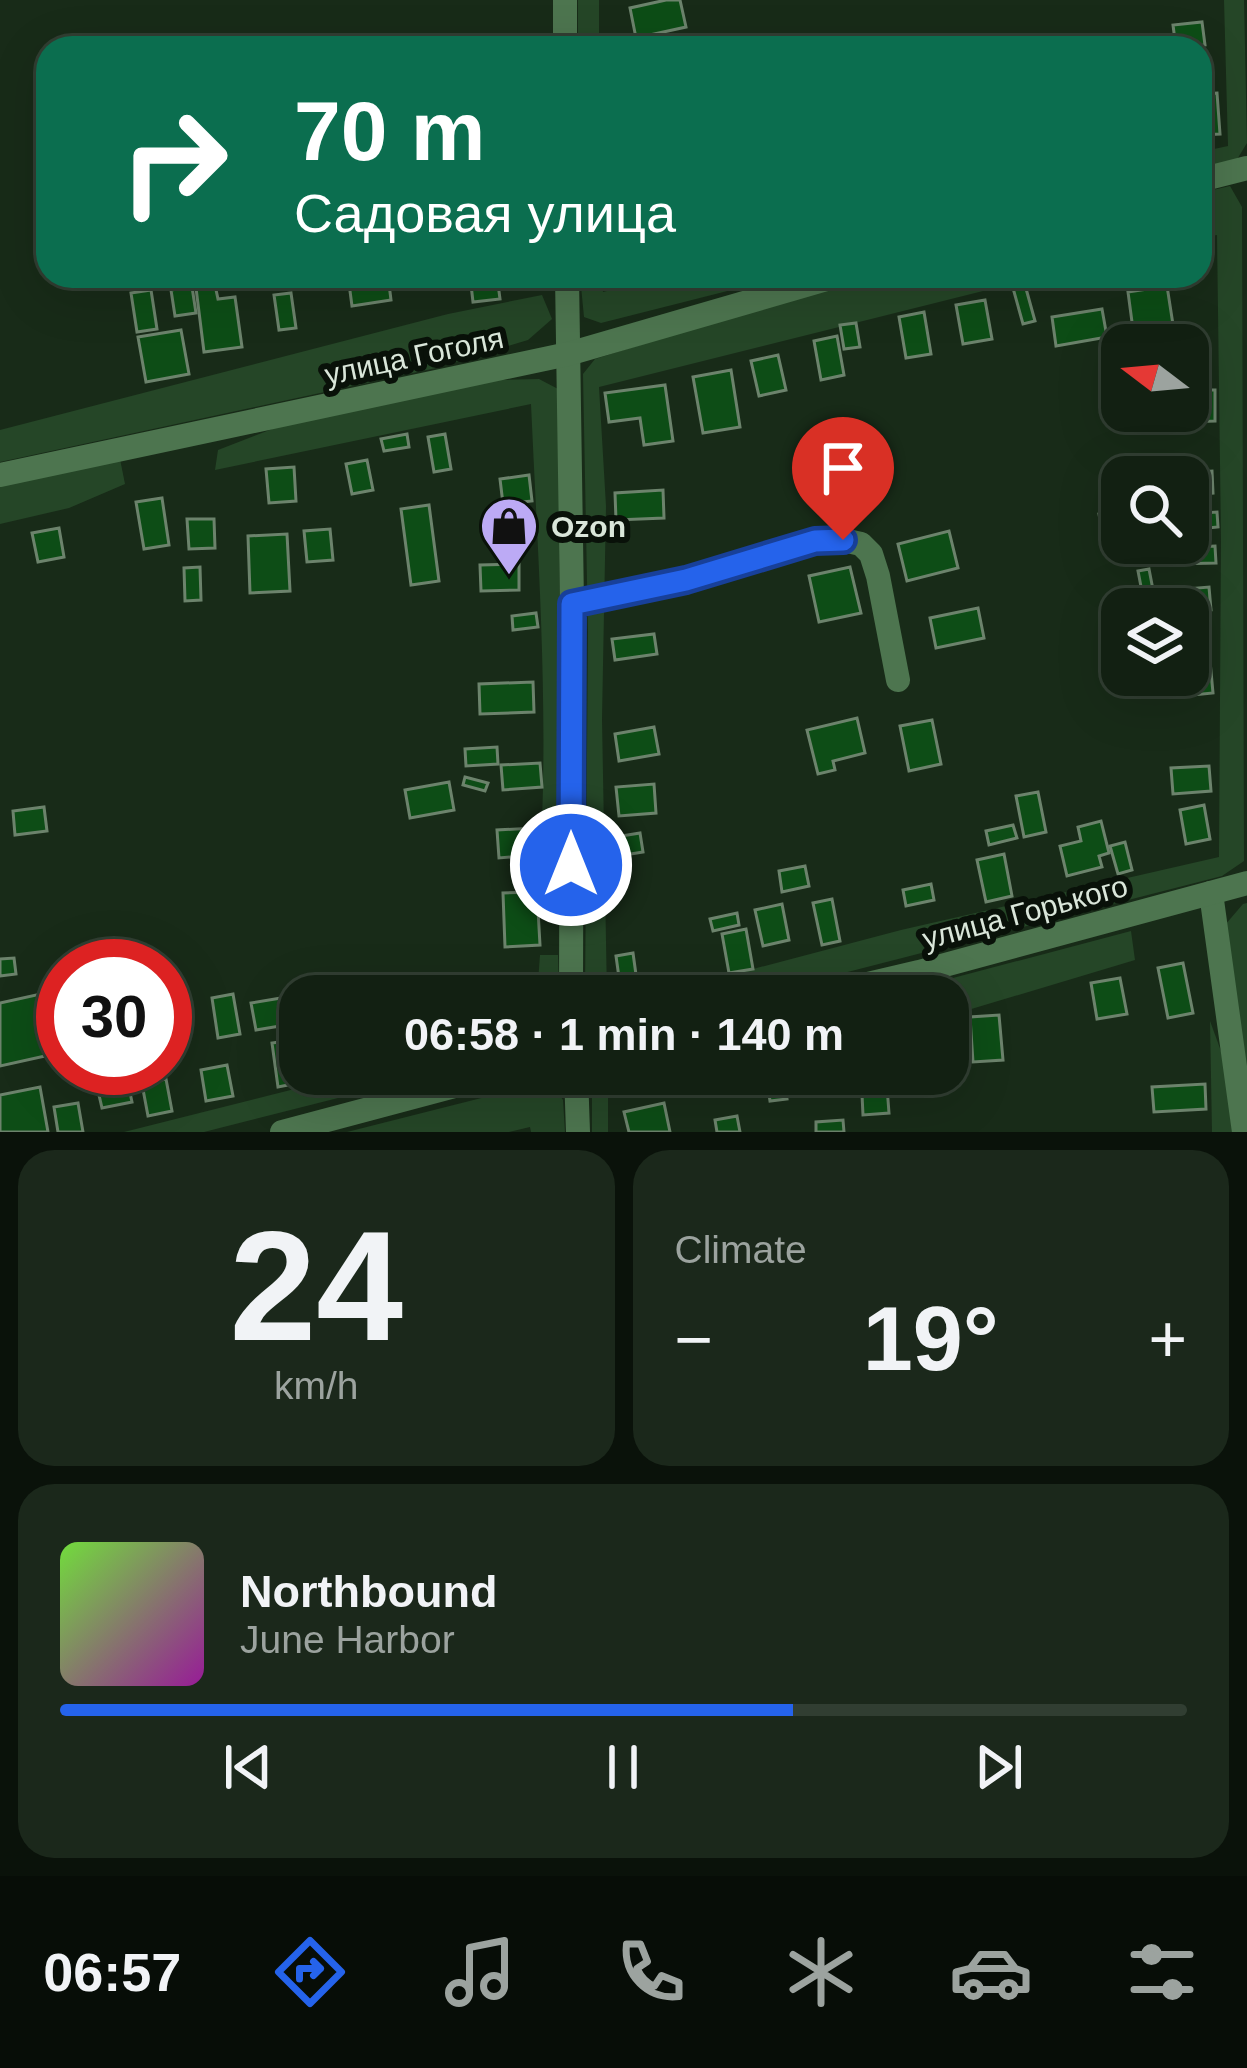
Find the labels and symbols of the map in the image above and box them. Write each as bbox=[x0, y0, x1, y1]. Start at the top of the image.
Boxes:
street label: улица Гоголя bbox=[322, 321, 506, 391]
north arrow bbox=[1101, 324, 1209, 432]
pin bbox=[792, 417, 894, 540]
shop icon: Ozon bbox=[478, 495, 540, 577]
place label: Ozon bbox=[551, 510, 626, 543]
position arrow bbox=[508, 802, 634, 928]
street label: улица Горького bbox=[919, 869, 1131, 955]
speed limit sign: 30 bbox=[36, 939, 192, 1095]

